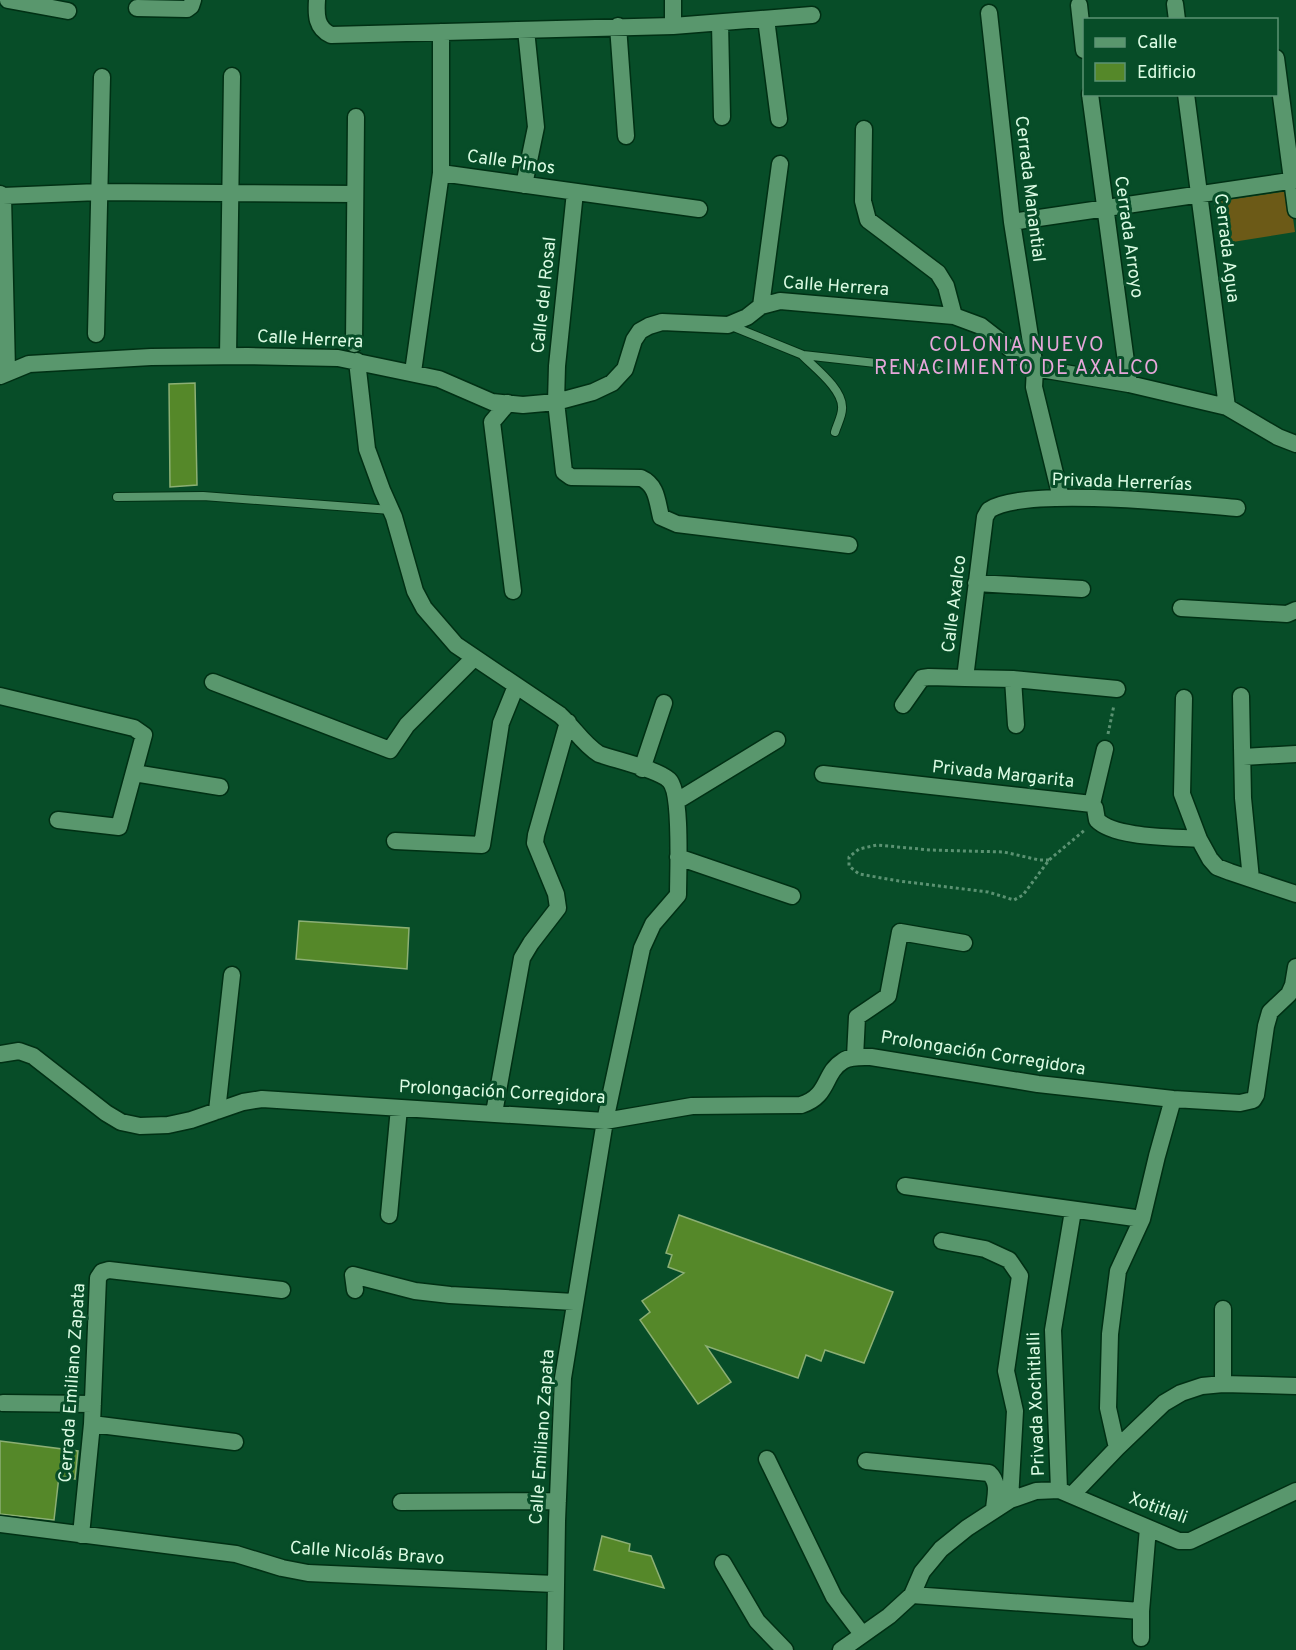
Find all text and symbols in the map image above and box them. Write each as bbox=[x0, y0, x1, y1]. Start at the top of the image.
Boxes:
legend bbox=[1083, 18, 1278, 96]
text: Calle bbox=[1137, 32, 1177, 55]
text: Edificio bbox=[1137, 62, 1196, 85]
street label: Cerrada Manantial bbox=[1009, 114, 1049, 264]
street label: Calle Pinos bbox=[465, 145, 557, 181]
street label: Cerrada Arroyo bbox=[1108, 174, 1148, 300]
street label: Cerrada Agua bbox=[1208, 192, 1244, 304]
street label: Calle del Rosal bbox=[527, 236, 563, 354]
street label: Calle Herrera bbox=[782, 272, 890, 302]
street label: Calle Herrera bbox=[256, 326, 364, 354]
district label: COLONIA NUEVO RENACIMIENTO DE AXALCO bbox=[874, 333, 1160, 382]
street label: Privada Herrerías bbox=[1051, 469, 1193, 497]
street label: Calle Axalco bbox=[938, 554, 972, 654]
street label: Privada Margarita bbox=[931, 756, 1075, 794]
street label: Prolongación Corregidora bbox=[879, 1026, 1087, 1082]
street label: Prolongación Corregidora bbox=[398, 1076, 606, 1110]
street label: Cerrada Emiliano Zapata bbox=[55, 1282, 91, 1484]
street label: Privada Xochitlalli bbox=[1023, 1332, 1051, 1476]
street label: Calle Emiliano Zapata bbox=[525, 1349, 561, 1525]
street label: Xotitlali bbox=[1125, 1488, 1191, 1530]
street label: Calle Nicolás Bravo bbox=[289, 1537, 445, 1571]

